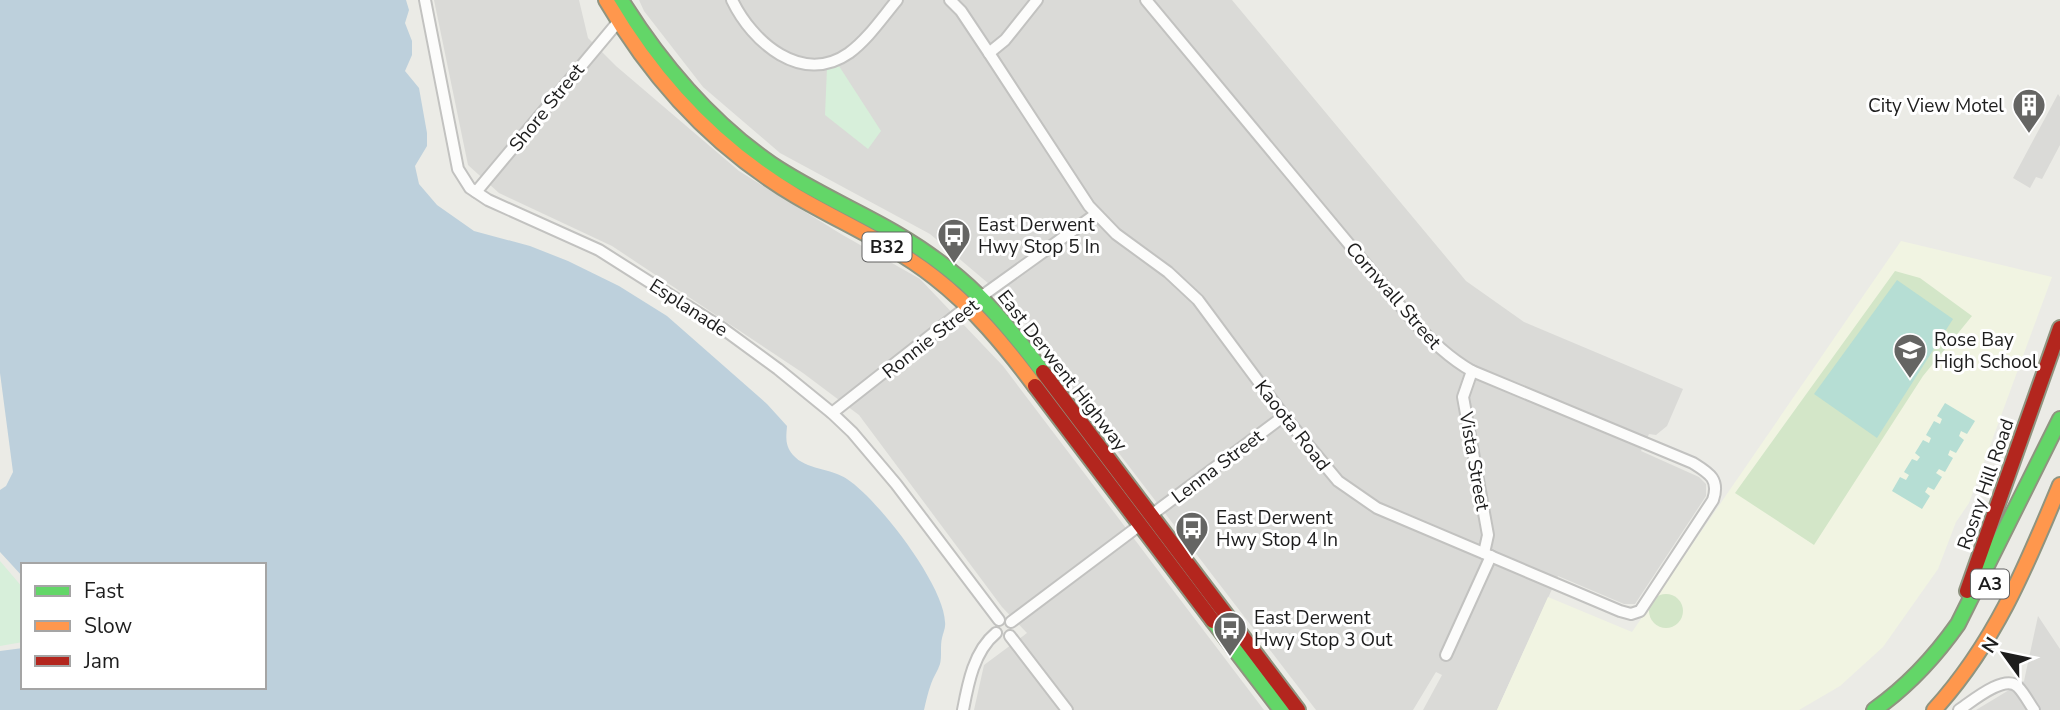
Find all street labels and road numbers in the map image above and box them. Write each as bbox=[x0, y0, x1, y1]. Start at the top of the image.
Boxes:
street label: Shore Street bbox=[503, 58, 591, 157]
road number: B32 bbox=[862, 232, 912, 262]
street label: Cornwall Street bbox=[1339, 237, 1447, 355]
street label: Esplanade bbox=[644, 273, 733, 343]
street label: East Derwent Highway bbox=[991, 285, 1133, 457]
street label: Ronnie Street bbox=[877, 293, 985, 385]
street label: Kaoota Road bbox=[1248, 375, 1336, 476]
street label: Vista Street bbox=[1452, 409, 1496, 513]
street label: Rosny Hill Road bbox=[1951, 415, 2020, 553]
street label: Lenna Street bbox=[1166, 423, 1269, 510]
road number: A3 bbox=[1971, 570, 2009, 598]

